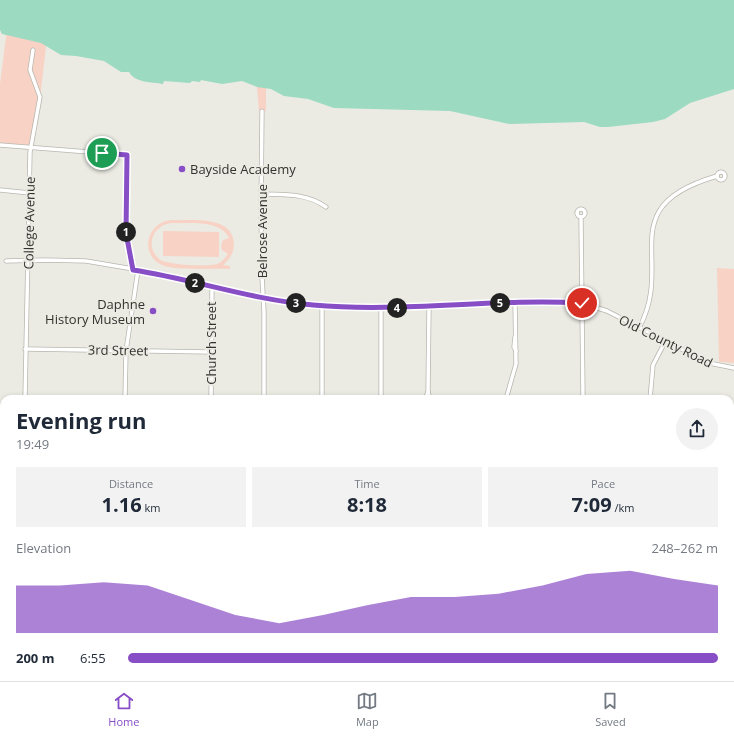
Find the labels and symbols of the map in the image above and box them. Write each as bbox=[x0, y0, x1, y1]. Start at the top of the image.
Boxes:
pin bbox=[85, 136, 119, 170]
place label: Bayside Academy bbox=[190, 160, 296, 178]
marker: Bayside Academy bbox=[177, 164, 187, 174]
street label: College Avenue bbox=[19, 176, 39, 270]
street label: Belrose Avenue bbox=[253, 184, 271, 278]
pin: 1 bbox=[116, 222, 136, 242]
pin: 2 bbox=[185, 273, 205, 293]
pin bbox=[565, 286, 599, 320]
pin: 3 bbox=[286, 293, 306, 313]
pin: 5 bbox=[490, 293, 510, 313]
place label: Daphne History Museum bbox=[45, 295, 145, 328]
pin: 4 bbox=[387, 298, 407, 318]
street label: Church Street bbox=[202, 301, 220, 385]
marker: Daphne History Museum bbox=[148, 306, 158, 316]
street label: Old County Road bbox=[616, 311, 716, 371]
street label: 3rd Street bbox=[88, 340, 149, 360]

